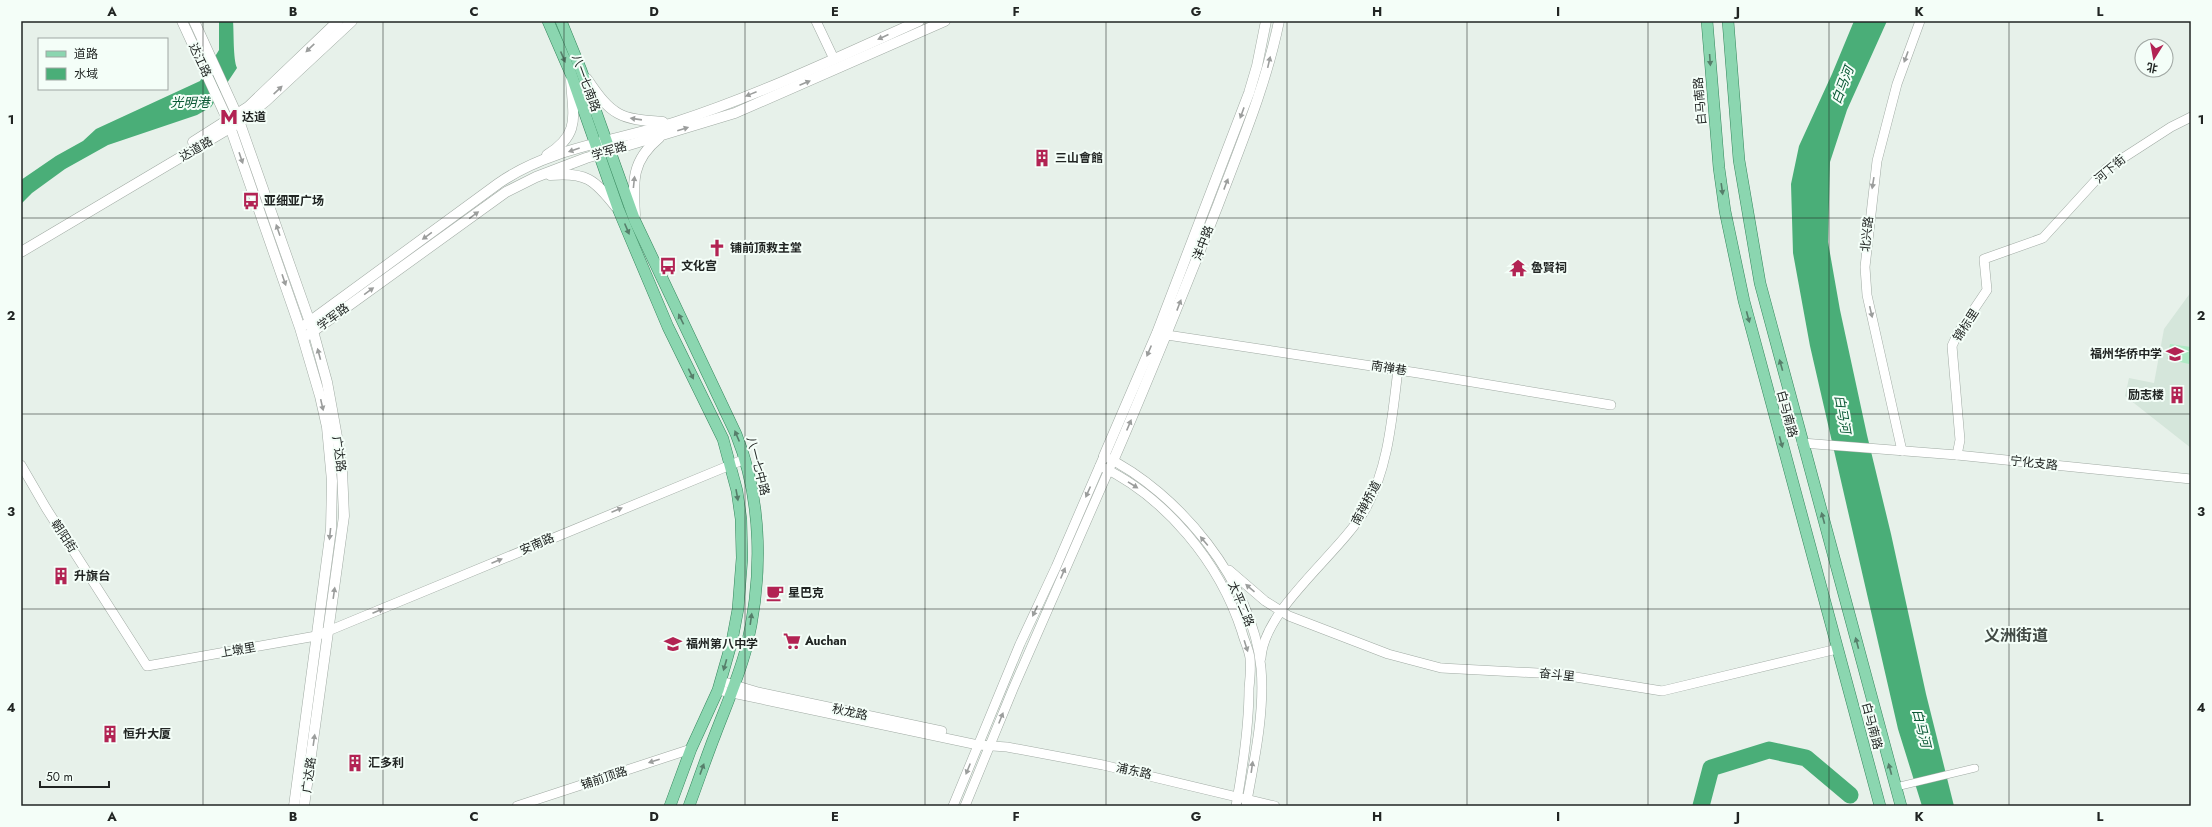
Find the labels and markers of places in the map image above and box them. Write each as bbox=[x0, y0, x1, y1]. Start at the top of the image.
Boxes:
metro station icon: 达道 bbox=[219, 107, 239, 127]
place label: 达道 bbox=[242, 108, 266, 126]
building icon: 三山會館 bbox=[1032, 148, 1052, 168]
place label: 三山會館 bbox=[1055, 149, 1103, 167]
bus stop icon: 亚细亚广场 bbox=[241, 191, 261, 211]
place label: 亚细亚广场 bbox=[264, 192, 324, 210]
church icon: 铺前顶救主堂 bbox=[707, 238, 727, 258]
place label: 铺前顶救主堂 bbox=[730, 239, 802, 257]
bus stop icon: 文化宫 bbox=[658, 256, 678, 276]
place label: 文化宫 bbox=[681, 257, 717, 275]
temple icon: 魯賢祠 bbox=[1508, 258, 1528, 278]
place label: 魯賢祠 bbox=[1531, 259, 1567, 277]
school or university icon: 福州华侨中学 bbox=[2165, 344, 2185, 364]
place label: 福州华侨中学 bbox=[2090, 345, 2162, 363]
building icon: 励志楼 bbox=[2167, 385, 2187, 405]
place label: 励志楼 bbox=[2128, 386, 2164, 404]
building icon: 升旗台 bbox=[51, 566, 71, 586]
place label: 升旗台 bbox=[74, 567, 110, 585]
cafe icon: 星巴克 bbox=[765, 583, 785, 603]
place label: 星巴克 bbox=[788, 584, 824, 602]
supermarket icon: Auchan bbox=[782, 631, 802, 651]
place label: Auchan bbox=[804, 632, 847, 650]
school or university icon: 福州第八中学 bbox=[663, 634, 683, 654]
place label: 福州第八中学 bbox=[686, 635, 758, 653]
building icon: 恒升大厦 bbox=[100, 724, 120, 744]
place label: 恒升大厦 bbox=[123, 725, 171, 743]
building icon: 汇多利 bbox=[345, 753, 365, 773]
place label: 汇多利 bbox=[368, 754, 404, 772]

